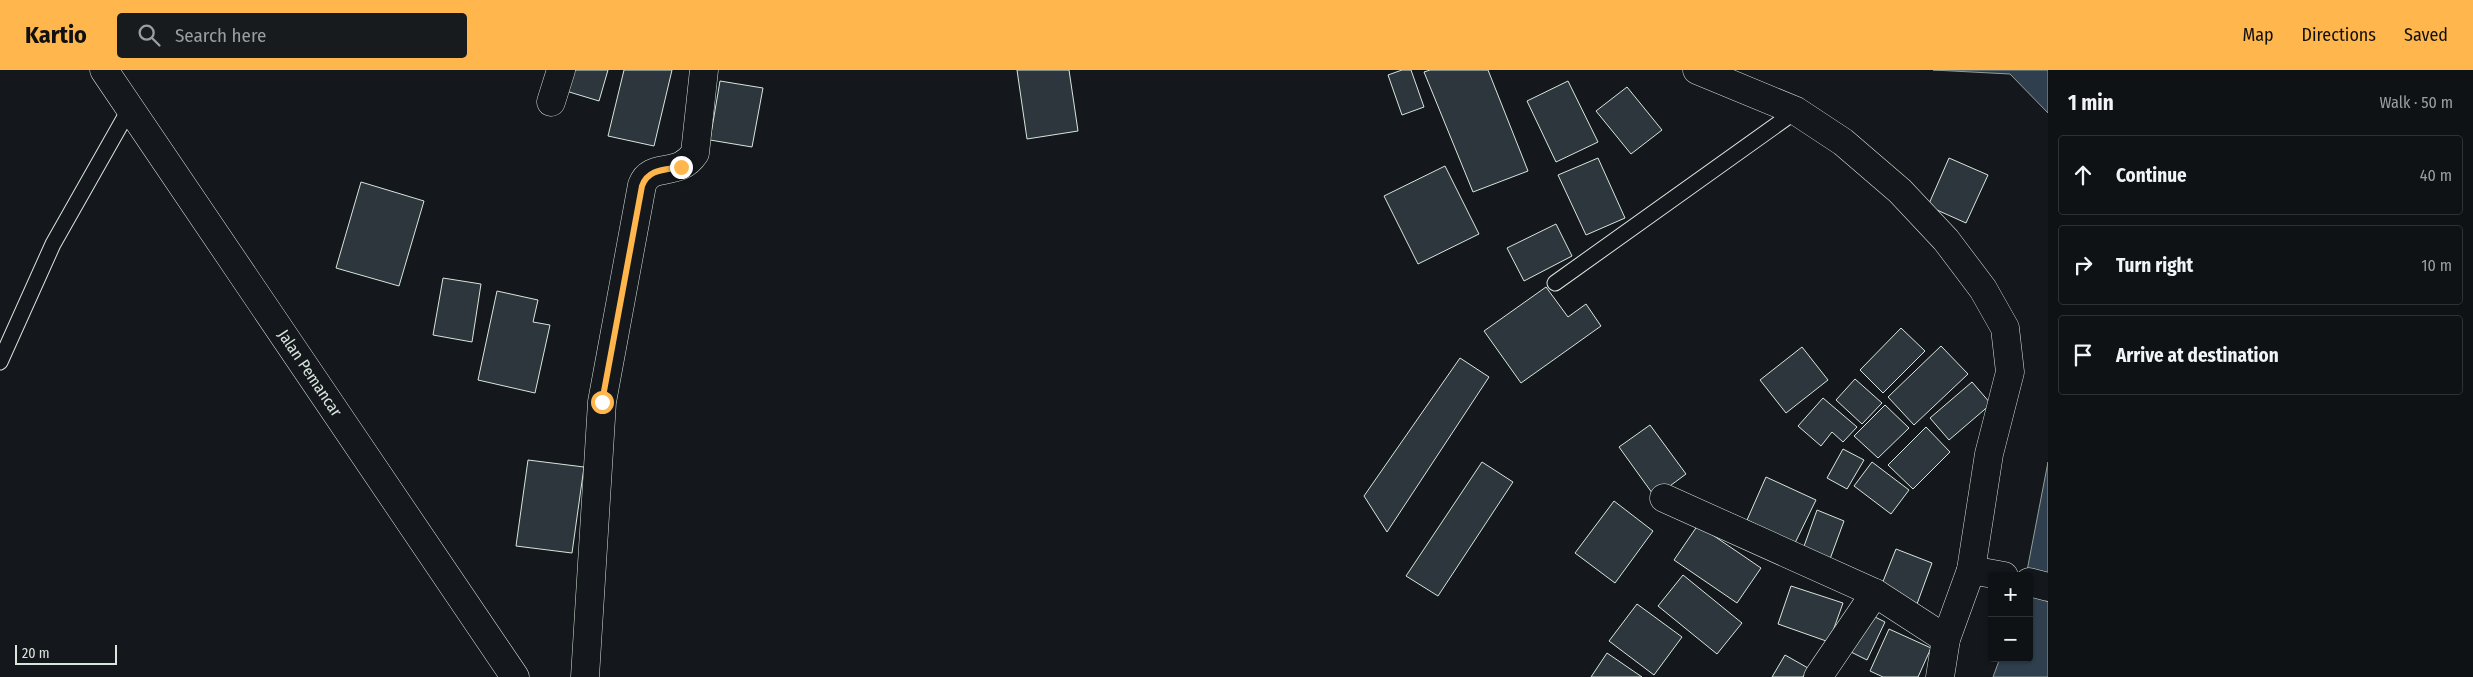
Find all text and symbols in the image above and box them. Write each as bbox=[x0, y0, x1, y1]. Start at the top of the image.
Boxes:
search box bbox=[117, 13, 467, 58]
text: Kartio bbox=[25, 21, 87, 49]
icon: search bbox=[135, 21, 163, 49]
text: Search here bbox=[175, 24, 266, 47]
text: Map bbox=[2242, 24, 2274, 46]
text: Directions bbox=[2302, 24, 2376, 46]
text: Saved bbox=[2404, 24, 2448, 46]
text: 1 min bbox=[2068, 90, 2114, 116]
text: Walk · 50 m bbox=[2379, 93, 2453, 112]
route end bbox=[670, 156, 693, 179]
icon: ahead bbox=[2069, 161, 2097, 189]
text: Continue bbox=[2116, 164, 2187, 187]
text: 40 m bbox=[2420, 166, 2452, 185]
icon: right bbox=[2069, 251, 2097, 279]
text: Turn right bbox=[2116, 254, 2193, 277]
text: 10 m bbox=[2421, 256, 2452, 275]
street label: Jalan Pemancar bbox=[274, 326, 346, 420]
icon: arrive bbox=[2069, 341, 2097, 369]
text: Arrive at destination bbox=[2116, 344, 2279, 367]
route start bbox=[591, 391, 614, 414]
map controls bbox=[1988, 572, 2033, 662]
button: + bbox=[1988, 572, 2033, 617]
button: − bbox=[1988, 617, 2033, 662]
scale bar bbox=[15, 642, 118, 665]
text: 20 m bbox=[22, 645, 50, 662]

